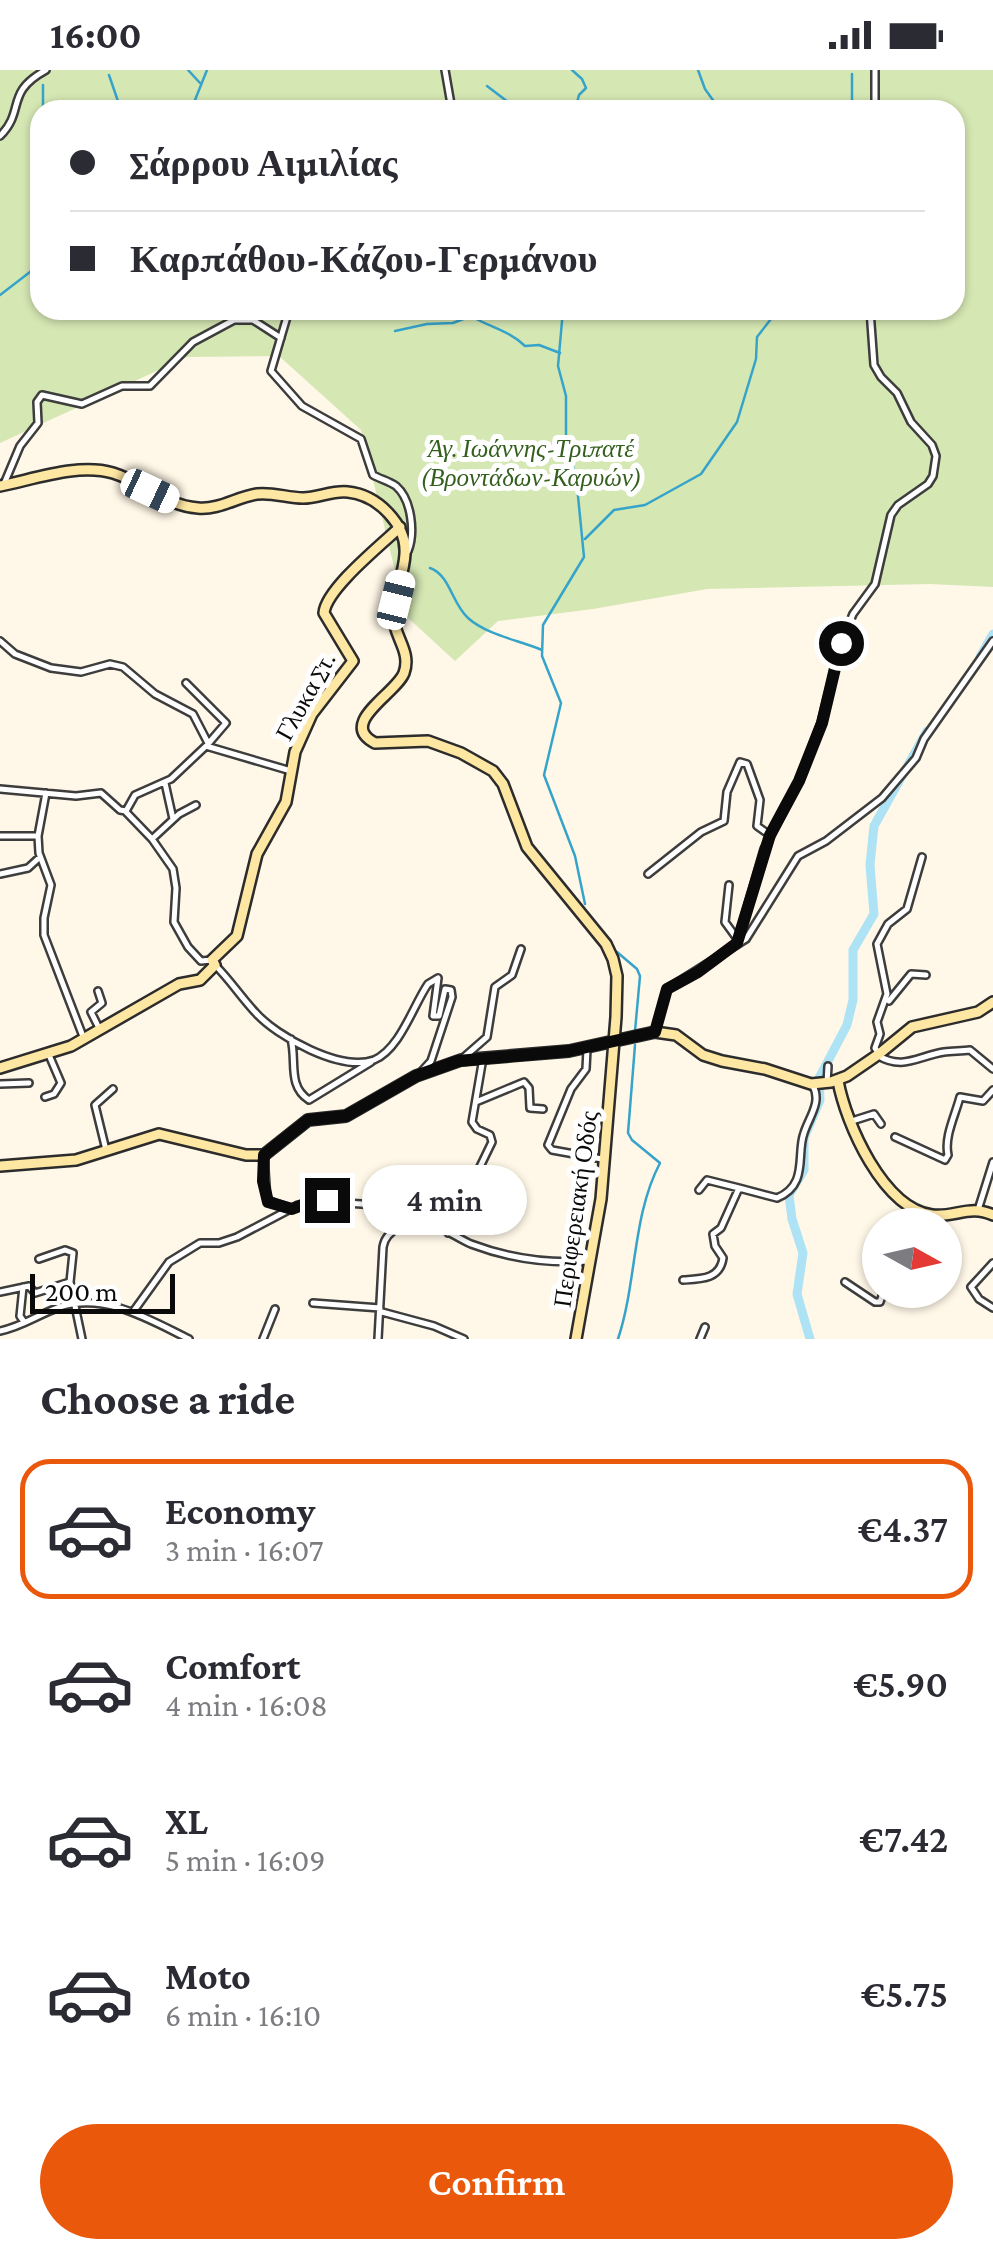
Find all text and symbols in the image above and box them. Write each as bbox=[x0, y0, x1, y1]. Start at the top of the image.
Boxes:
text: 16:00 bbox=[50, 14, 142, 56]
text: Σάρρου Αιμιλίας bbox=[130, 142, 397, 184]
text: Καρπάθου-Κάζου-Γερμάνου bbox=[130, 238, 597, 280]
park label: Άγ. Ιωάννης-Τριπατέ (Βροντάδων-Καρυών) bbox=[420, 435, 642, 492]
car bbox=[116, 465, 184, 517]
car bbox=[374, 567, 418, 633]
route start bbox=[819, 621, 864, 666]
street label: Γλυκα Στ. bbox=[270, 648, 341, 745]
street label: Περιφερειακή Οδός bbox=[548, 1109, 603, 1309]
callout: 4 min bbox=[362, 1165, 527, 1235]
route end bbox=[305, 1178, 350, 1223]
text: 4 min bbox=[406, 1182, 483, 1218]
north arrow bbox=[862, 1208, 962, 1308]
map controls bbox=[862, 1208, 962, 1308]
scale bar bbox=[30, 1269, 175, 1314]
text: 200 m bbox=[45, 1276, 118, 1307]
text: Choose a ride bbox=[40, 1374, 295, 1424]
icon: car bbox=[45, 1484, 135, 1574]
text: Economy bbox=[165, 1490, 315, 1532]
text: €4.37 bbox=[858, 1508, 948, 1550]
text: 3 min · 16:07 bbox=[165, 1532, 323, 1568]
icon: car bbox=[45, 1639, 135, 1729]
text: Comfort bbox=[165, 1645, 301, 1687]
text: €5.90 bbox=[853, 1663, 948, 1705]
text: 4 min · 16:08 bbox=[165, 1687, 328, 1723]
icon: car bbox=[45, 1794, 135, 1884]
text: XL bbox=[165, 1800, 208, 1842]
text: €7.42 bbox=[859, 1818, 948, 1860]
text: 5 min · 16:09 bbox=[165, 1842, 326, 1878]
icon: car bbox=[45, 1949, 135, 2039]
text: Moto bbox=[165, 1955, 251, 1997]
text: €5.75 bbox=[861, 1973, 948, 2015]
text: 6 min · 16:10 bbox=[165, 1997, 321, 2033]
button: Confirm bbox=[40, 2124, 953, 2239]

